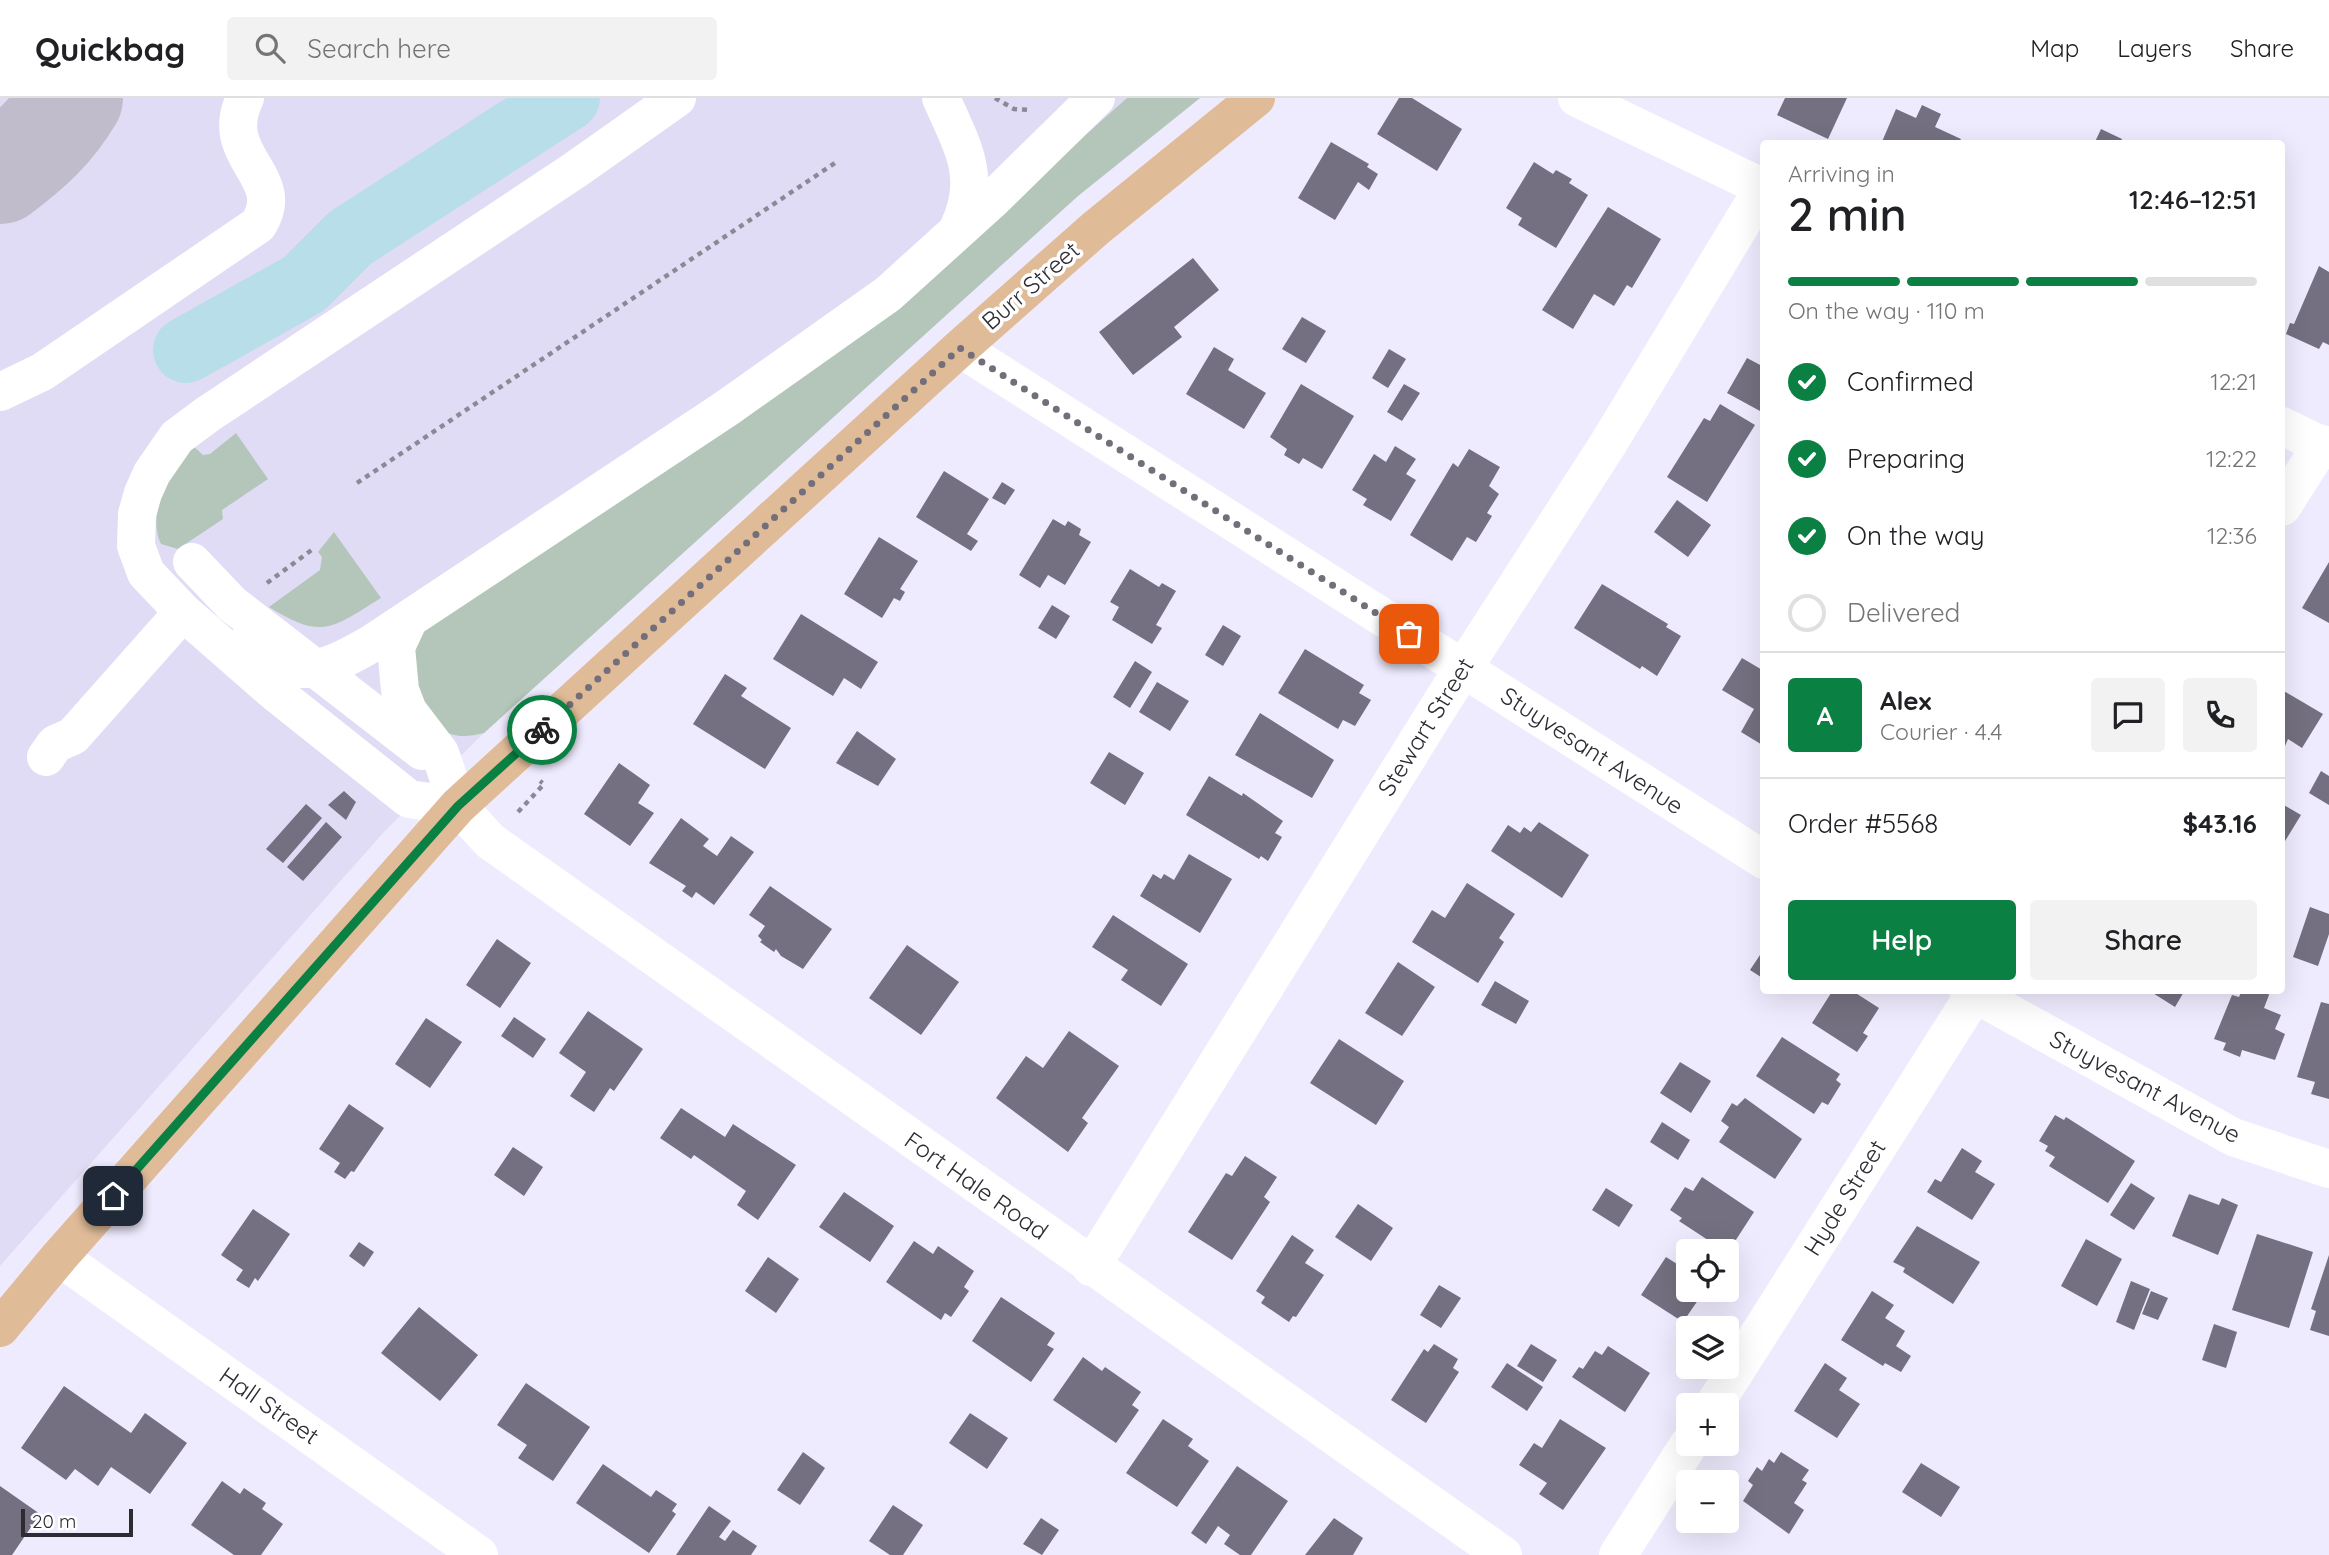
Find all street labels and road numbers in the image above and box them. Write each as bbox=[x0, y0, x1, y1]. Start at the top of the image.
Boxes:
street label: Burr Street bbox=[975, 235, 1085, 336]
street label: Stewart Street bbox=[1371, 652, 1480, 801]
street label: Stuyvesant Avenue bbox=[1496, 680, 1689, 820]
street label: Stuyvesant Avenue bbox=[2045, 1023, 2246, 1149]
street label: Fort Hale Road bbox=[899, 1125, 1054, 1246]
street label: Hyde Street bbox=[1797, 1134, 1892, 1261]
street label: Hall Street bbox=[214, 1360, 325, 1450]

